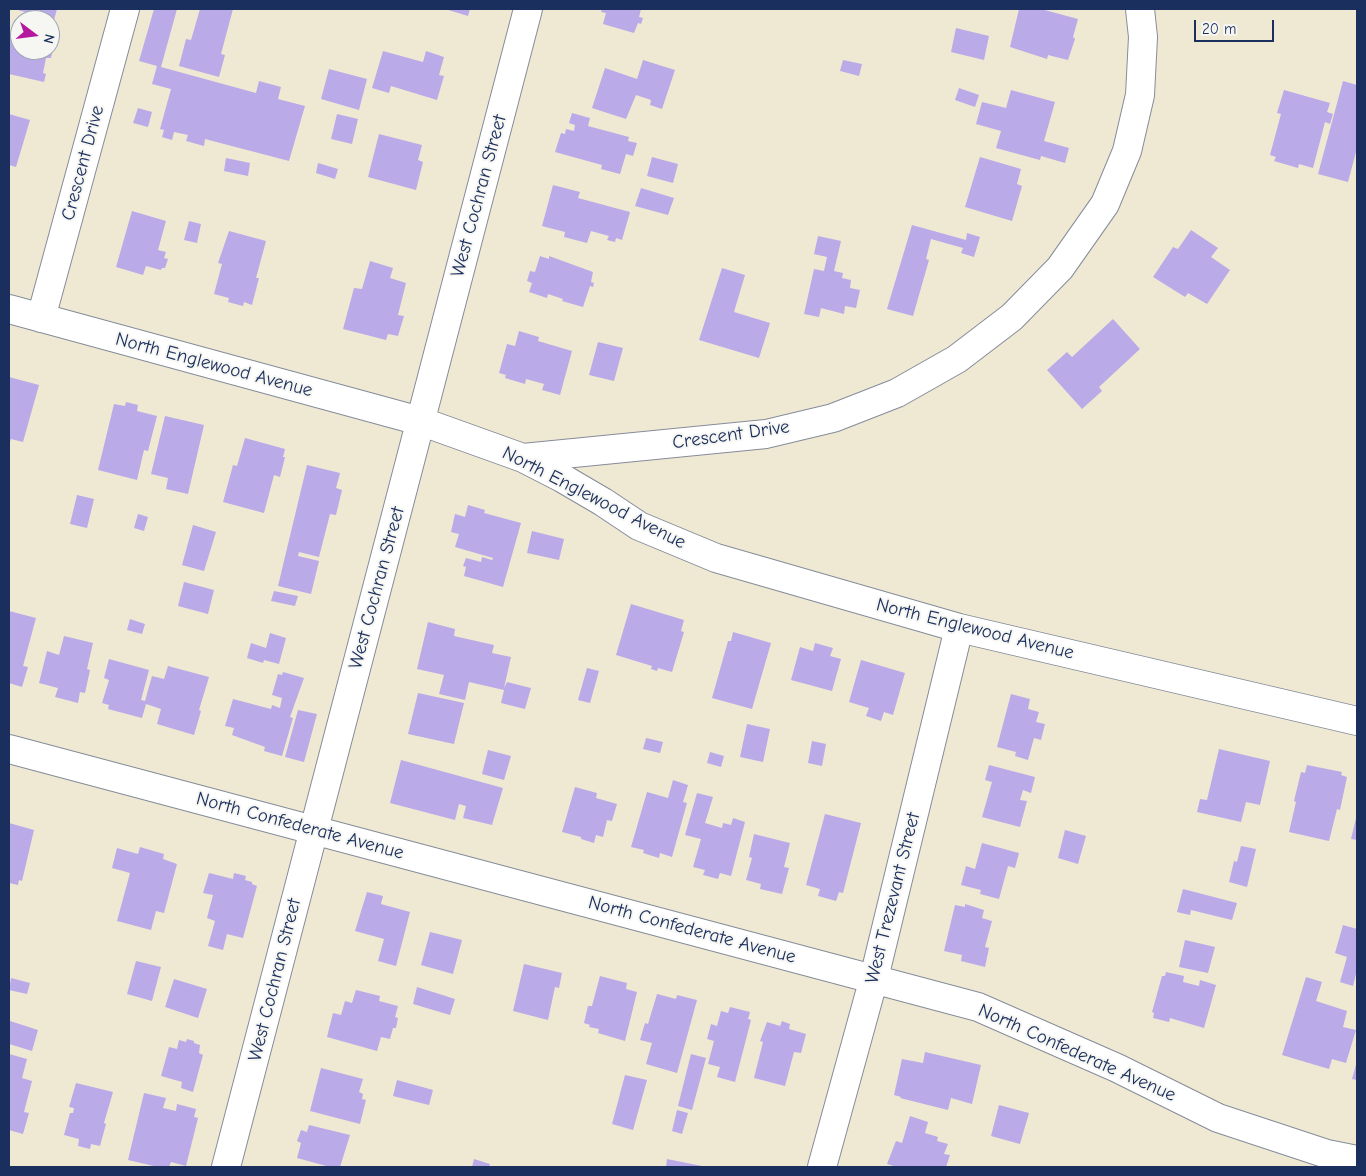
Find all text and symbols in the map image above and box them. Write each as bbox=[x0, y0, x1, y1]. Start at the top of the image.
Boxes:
north arrow bbox=[10, 10, 60, 60]
scale bar bbox=[1196, 10, 1276, 42]
text: 20 m bbox=[1202, 20, 1236, 38]
text: N bbox=[40, 32, 58, 45]
street label: Crescent Drive bbox=[57, 103, 109, 223]
street label: West Cochran Street bbox=[446, 112, 512, 280]
street label: North Englewood Avenue bbox=[113, 328, 315, 402]
street label: Crescent Drive bbox=[671, 415, 791, 455]
street label: North Englewood Avenue bbox=[498, 442, 690, 554]
street label: West Cochran Street bbox=[344, 504, 410, 672]
street label: North Englewood Avenue bbox=[874, 593, 1076, 665]
street label: North Confederate Avenue bbox=[194, 787, 406, 865]
street label: West Trezevant Street bbox=[861, 810, 925, 986]
street label: North Confederate Avenue bbox=[586, 891, 798, 969]
street label: West Cochran Street bbox=[244, 896, 306, 1064]
street label: North Confederate Avenue bbox=[975, 999, 1179, 1107]

